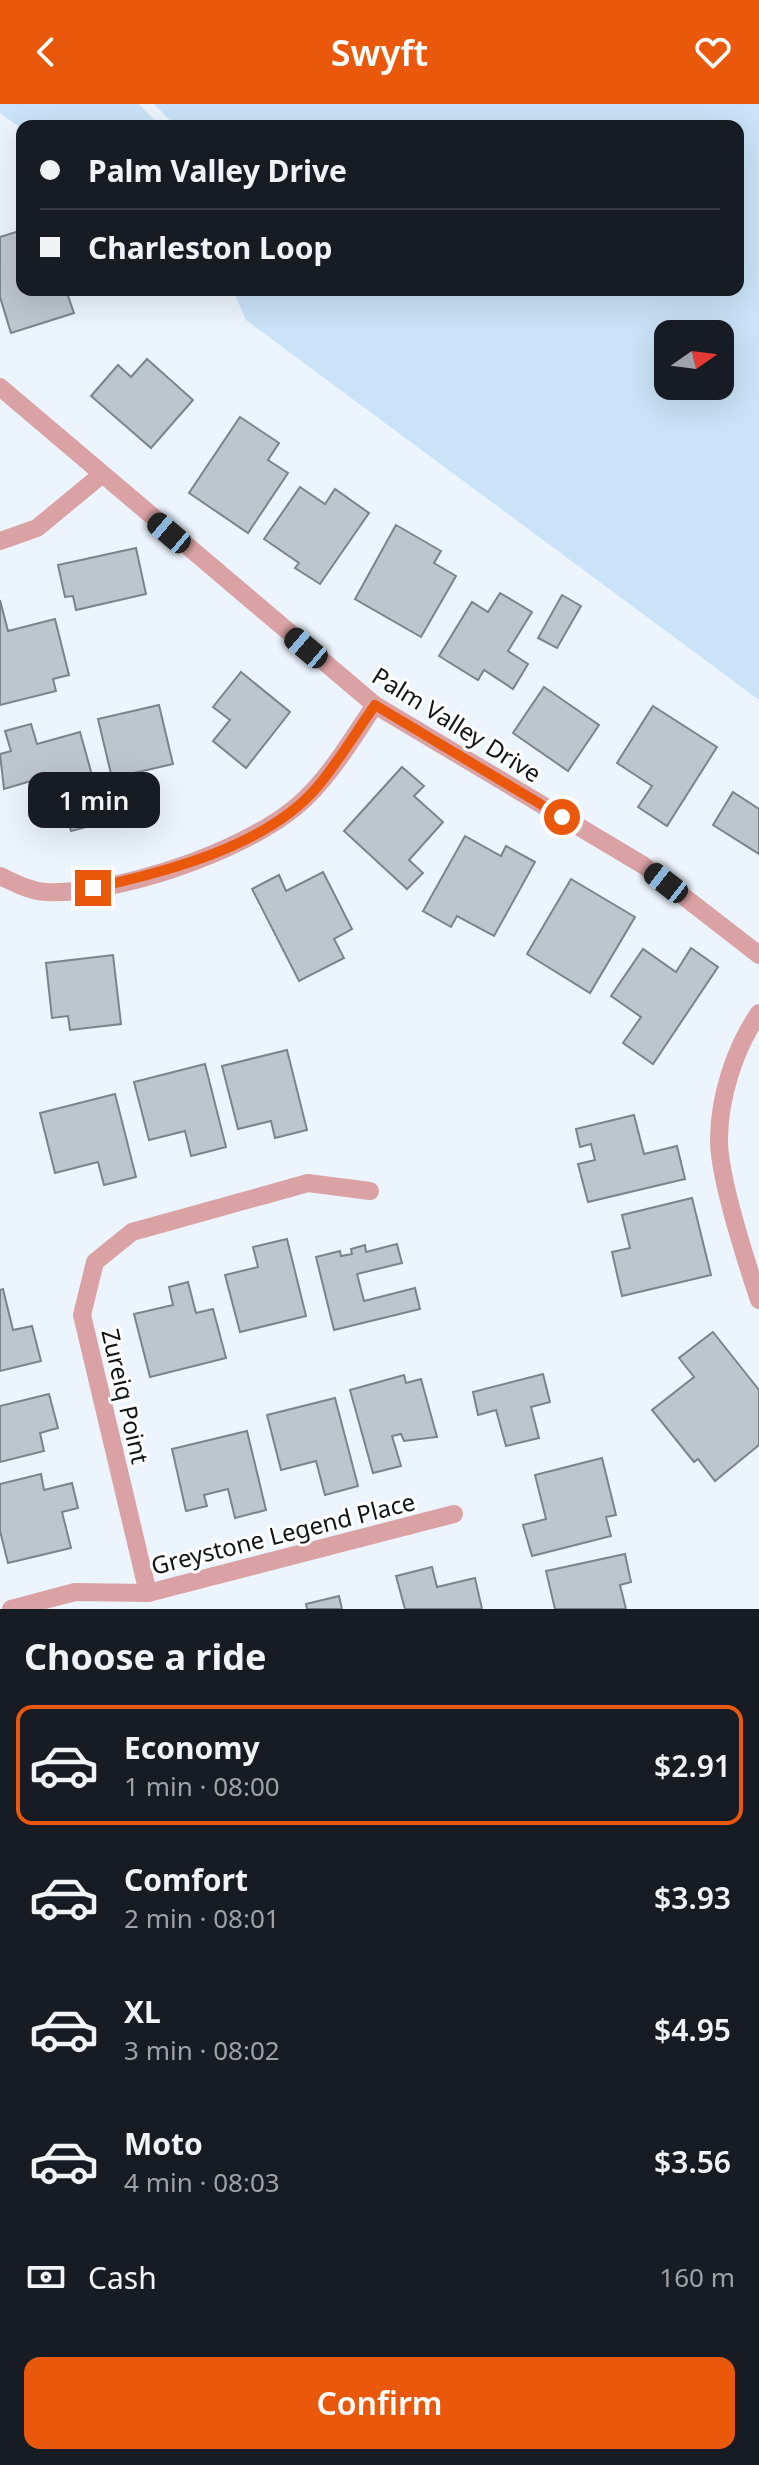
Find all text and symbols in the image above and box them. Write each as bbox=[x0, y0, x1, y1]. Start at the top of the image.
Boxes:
text: Swyft bbox=[331, 28, 428, 77]
icon: back bbox=[24, 30, 68, 74]
icon: heart bbox=[691, 30, 735, 74]
text: Palm Valley Drive bbox=[88, 150, 347, 191]
text: Charleston Loop bbox=[88, 227, 332, 268]
north arrow bbox=[654, 320, 734, 400]
map controls bbox=[654, 320, 734, 400]
car bbox=[143, 508, 195, 558]
car bbox=[280, 623, 332, 673]
street label: Palm Valley Drive bbox=[366, 659, 548, 789]
callout: 1 min bbox=[27, 772, 159, 828]
text: 1 min bbox=[59, 782, 129, 818]
route start bbox=[544, 799, 580, 835]
car bbox=[640, 859, 692, 907]
route end bbox=[75, 870, 111, 906]
street label: Zureiq Point bbox=[94, 1325, 158, 1467]
street label: Greystone Legend Place bbox=[148, 1484, 418, 1582]
text: Choose a ride bbox=[24, 1632, 266, 1681]
text: Economy bbox=[124, 1727, 260, 1768]
icon: car bbox=[28, 1729, 100, 1801]
text: $2.91 bbox=[654, 1745, 731, 1786]
text: 1 min · 08:00 bbox=[124, 1768, 280, 1804]
text: Comfort bbox=[124, 1859, 248, 1900]
icon: car bbox=[28, 1861, 100, 1933]
text: $3.93 bbox=[654, 1877, 731, 1918]
text: 2 min · 08:01 bbox=[124, 1900, 280, 1936]
text: XL bbox=[124, 1991, 161, 2032]
icon: car bbox=[28, 1993, 100, 2065]
text: $4.95 bbox=[654, 2009, 731, 2050]
text: 3 min · 08:02 bbox=[124, 2032, 280, 2068]
text: Moto bbox=[124, 2123, 203, 2164]
icon: car bbox=[28, 2125, 100, 2197]
text: $3.56 bbox=[654, 2141, 731, 2182]
text: 4 min · 08:03 bbox=[124, 2164, 280, 2200]
icon: cash bbox=[24, 2255, 68, 2299]
text: Cash bbox=[88, 2257, 157, 2298]
text: 160 m bbox=[659, 2259, 735, 2295]
button: Confirm bbox=[24, 2357, 735, 2449]

